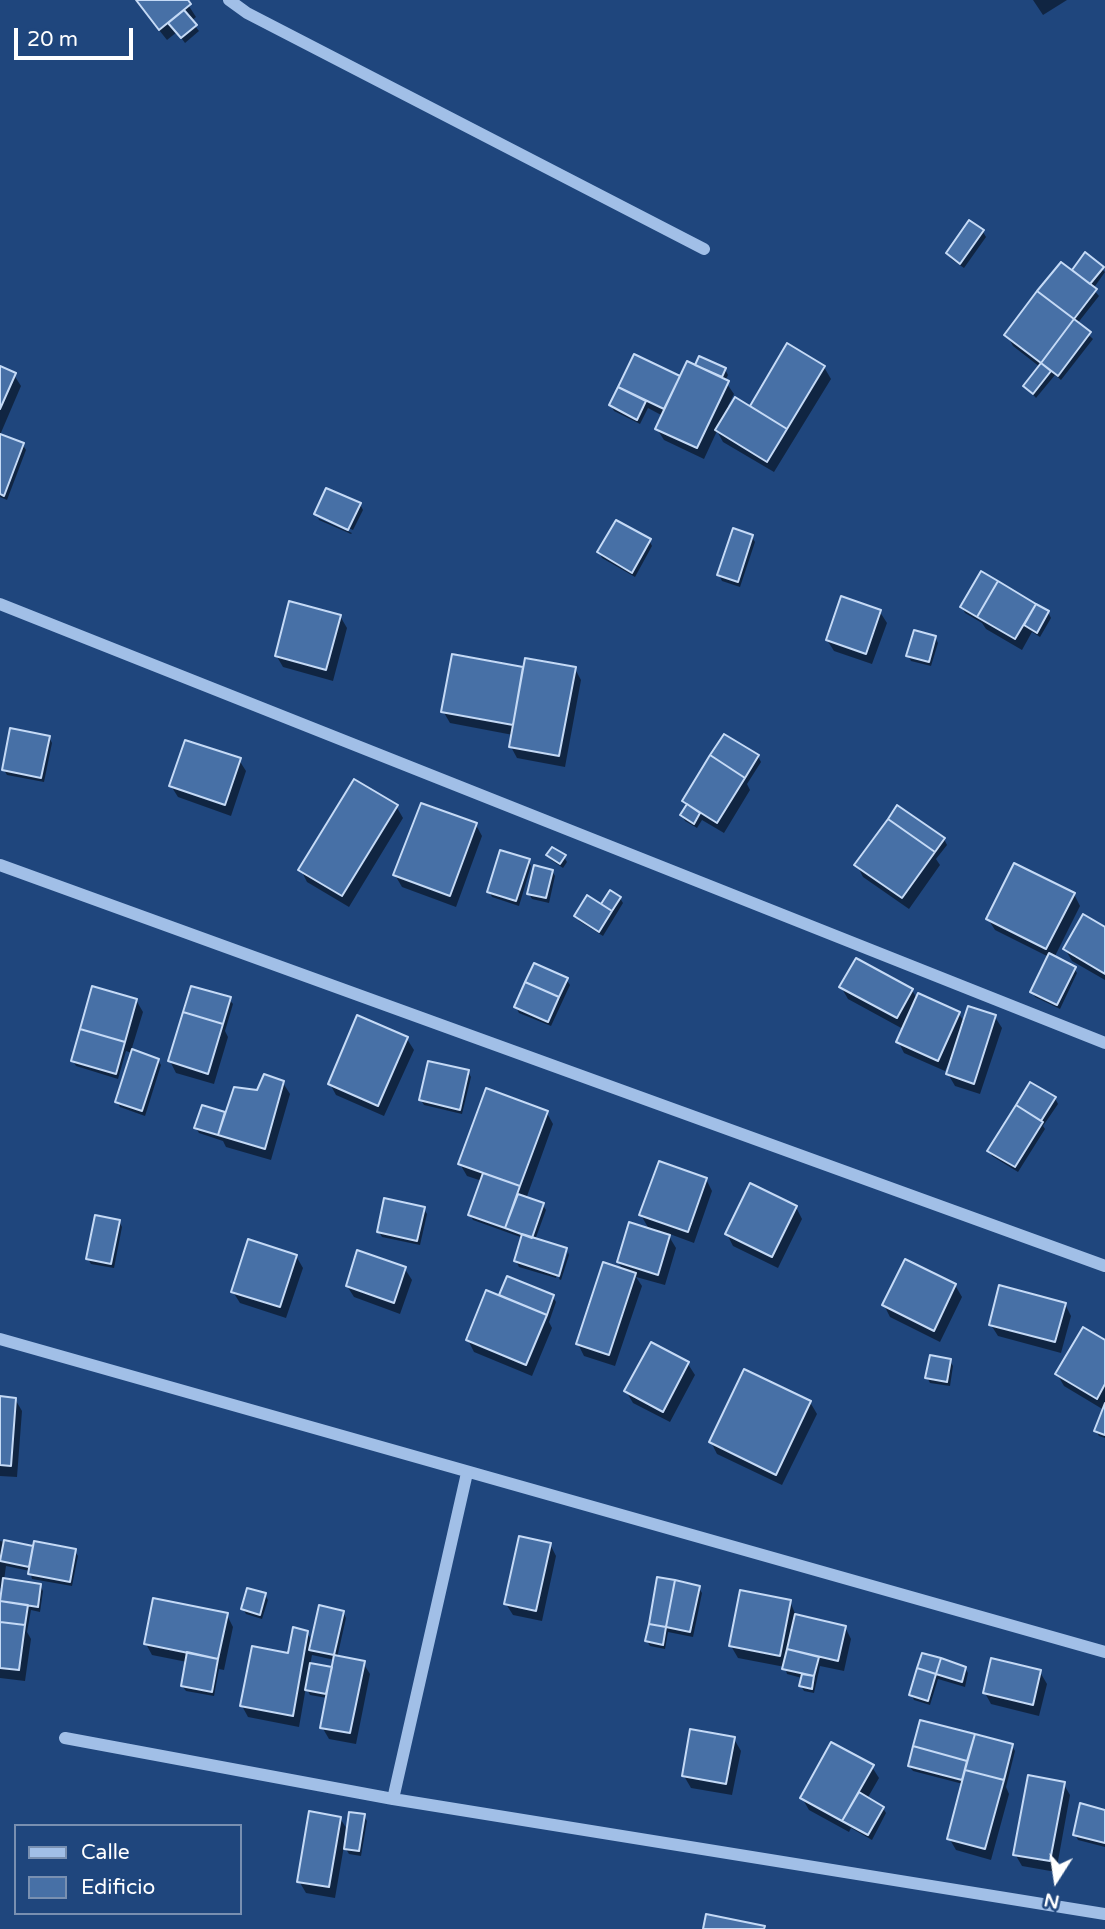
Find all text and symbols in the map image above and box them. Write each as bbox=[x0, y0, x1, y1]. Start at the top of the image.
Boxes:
scale bar bbox=[18, 14, 136, 58]
text: 20 m bbox=[27, 27, 78, 52]
legend bbox=[14, 1824, 242, 1915]
text: Calle bbox=[81, 1840, 130, 1865]
north arrow bbox=[1021, 1845, 1091, 1915]
text: Edificio bbox=[81, 1875, 155, 1900]
text: N bbox=[1042, 1888, 1061, 1913]

